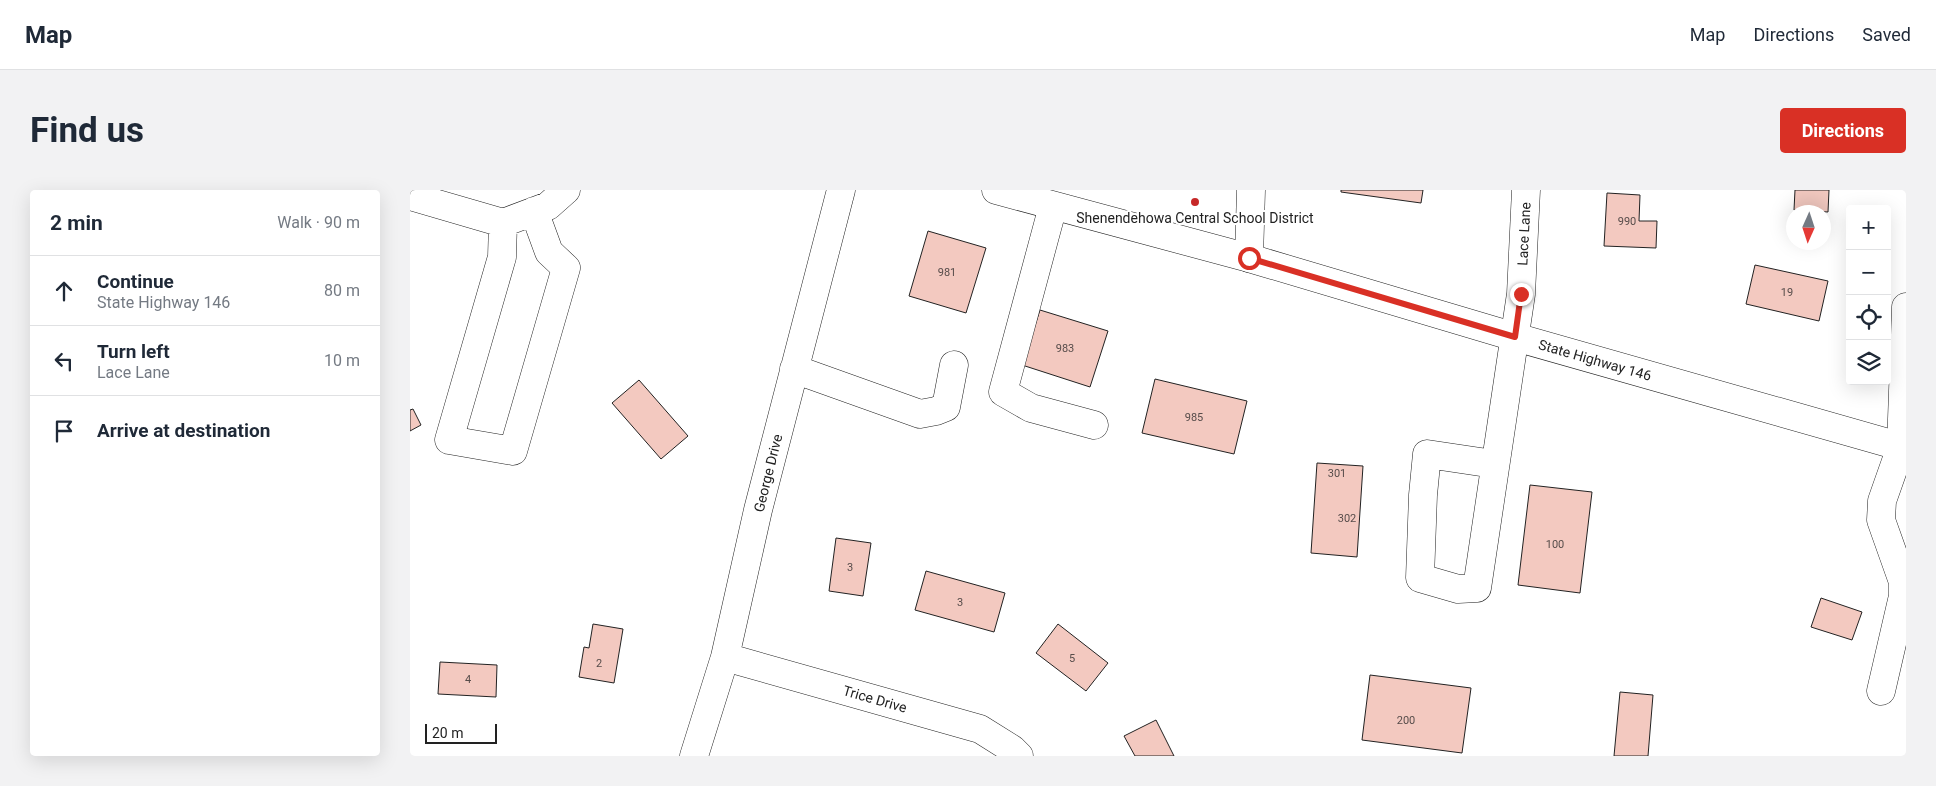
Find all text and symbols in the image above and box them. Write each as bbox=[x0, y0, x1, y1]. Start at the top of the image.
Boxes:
text: Map bbox=[25, 21, 72, 49]
text: Map bbox=[1690, 24, 1725, 45]
text: Directions bbox=[1753, 24, 1834, 45]
text: Saved bbox=[1862, 24, 1911, 45]
button: Directions bbox=[1780, 108, 1906, 153]
text: Find us bbox=[30, 110, 144, 151]
marker: Shenendehowa Central School District bbox=[1189, 196, 1201, 208]
street label: Lace Lane bbox=[1514, 202, 1534, 266]
north arrow bbox=[1786, 205, 1831, 250]
map controls bbox=[1846, 205, 1891, 385]
button: + bbox=[1846, 205, 1891, 250]
place label: Shenendehowa Central School District bbox=[1076, 210, 1314, 226]
text: 2 min bbox=[50, 211, 103, 235]
text: Walk · 90 m bbox=[277, 213, 360, 232]
house number: 990 bbox=[1618, 215, 1636, 228]
route start bbox=[1238, 247, 1261, 270]
button: − bbox=[1846, 250, 1891, 295]
house number: 981 bbox=[938, 266, 956, 279]
text: Continue bbox=[97, 270, 174, 293]
icon: ahead bbox=[50, 277, 78, 305]
text: 80 m bbox=[324, 281, 360, 300]
route end bbox=[1510, 283, 1533, 306]
house number: 19 bbox=[1781, 286, 1793, 299]
text: State Highway 146 bbox=[97, 293, 230, 312]
button: locate bbox=[1846, 295, 1891, 340]
street label: State Highway 146 bbox=[1537, 336, 1653, 384]
text: Turn left bbox=[97, 340, 170, 363]
button: layers bbox=[1846, 340, 1891, 385]
house number: 983 bbox=[1056, 342, 1074, 355]
icon: left bbox=[50, 347, 78, 375]
text: 10 m bbox=[324, 351, 360, 370]
text: Lace Lane bbox=[97, 363, 170, 382]
house number: 985 bbox=[1185, 411, 1203, 424]
icon: arrive bbox=[50, 417, 78, 445]
text: Arrive at destination bbox=[97, 419, 270, 442]
street label: George Drive bbox=[751, 432, 785, 514]
house number: 301 bbox=[1328, 467, 1346, 480]
house number: 302 bbox=[1338, 512, 1356, 525]
house number: 100 bbox=[1546, 538, 1564, 551]
house number: 3 bbox=[847, 561, 853, 574]
house number: 3 bbox=[957, 596, 963, 609]
house number: 5 bbox=[1069, 652, 1075, 665]
house number: 2 bbox=[596, 657, 602, 670]
house number: 4 bbox=[465, 673, 471, 686]
street label: Trice Drive bbox=[841, 682, 909, 716]
house number: 200 bbox=[1397, 714, 1415, 727]
scale bar bbox=[425, 721, 498, 744]
text: 20 m bbox=[432, 725, 464, 741]

